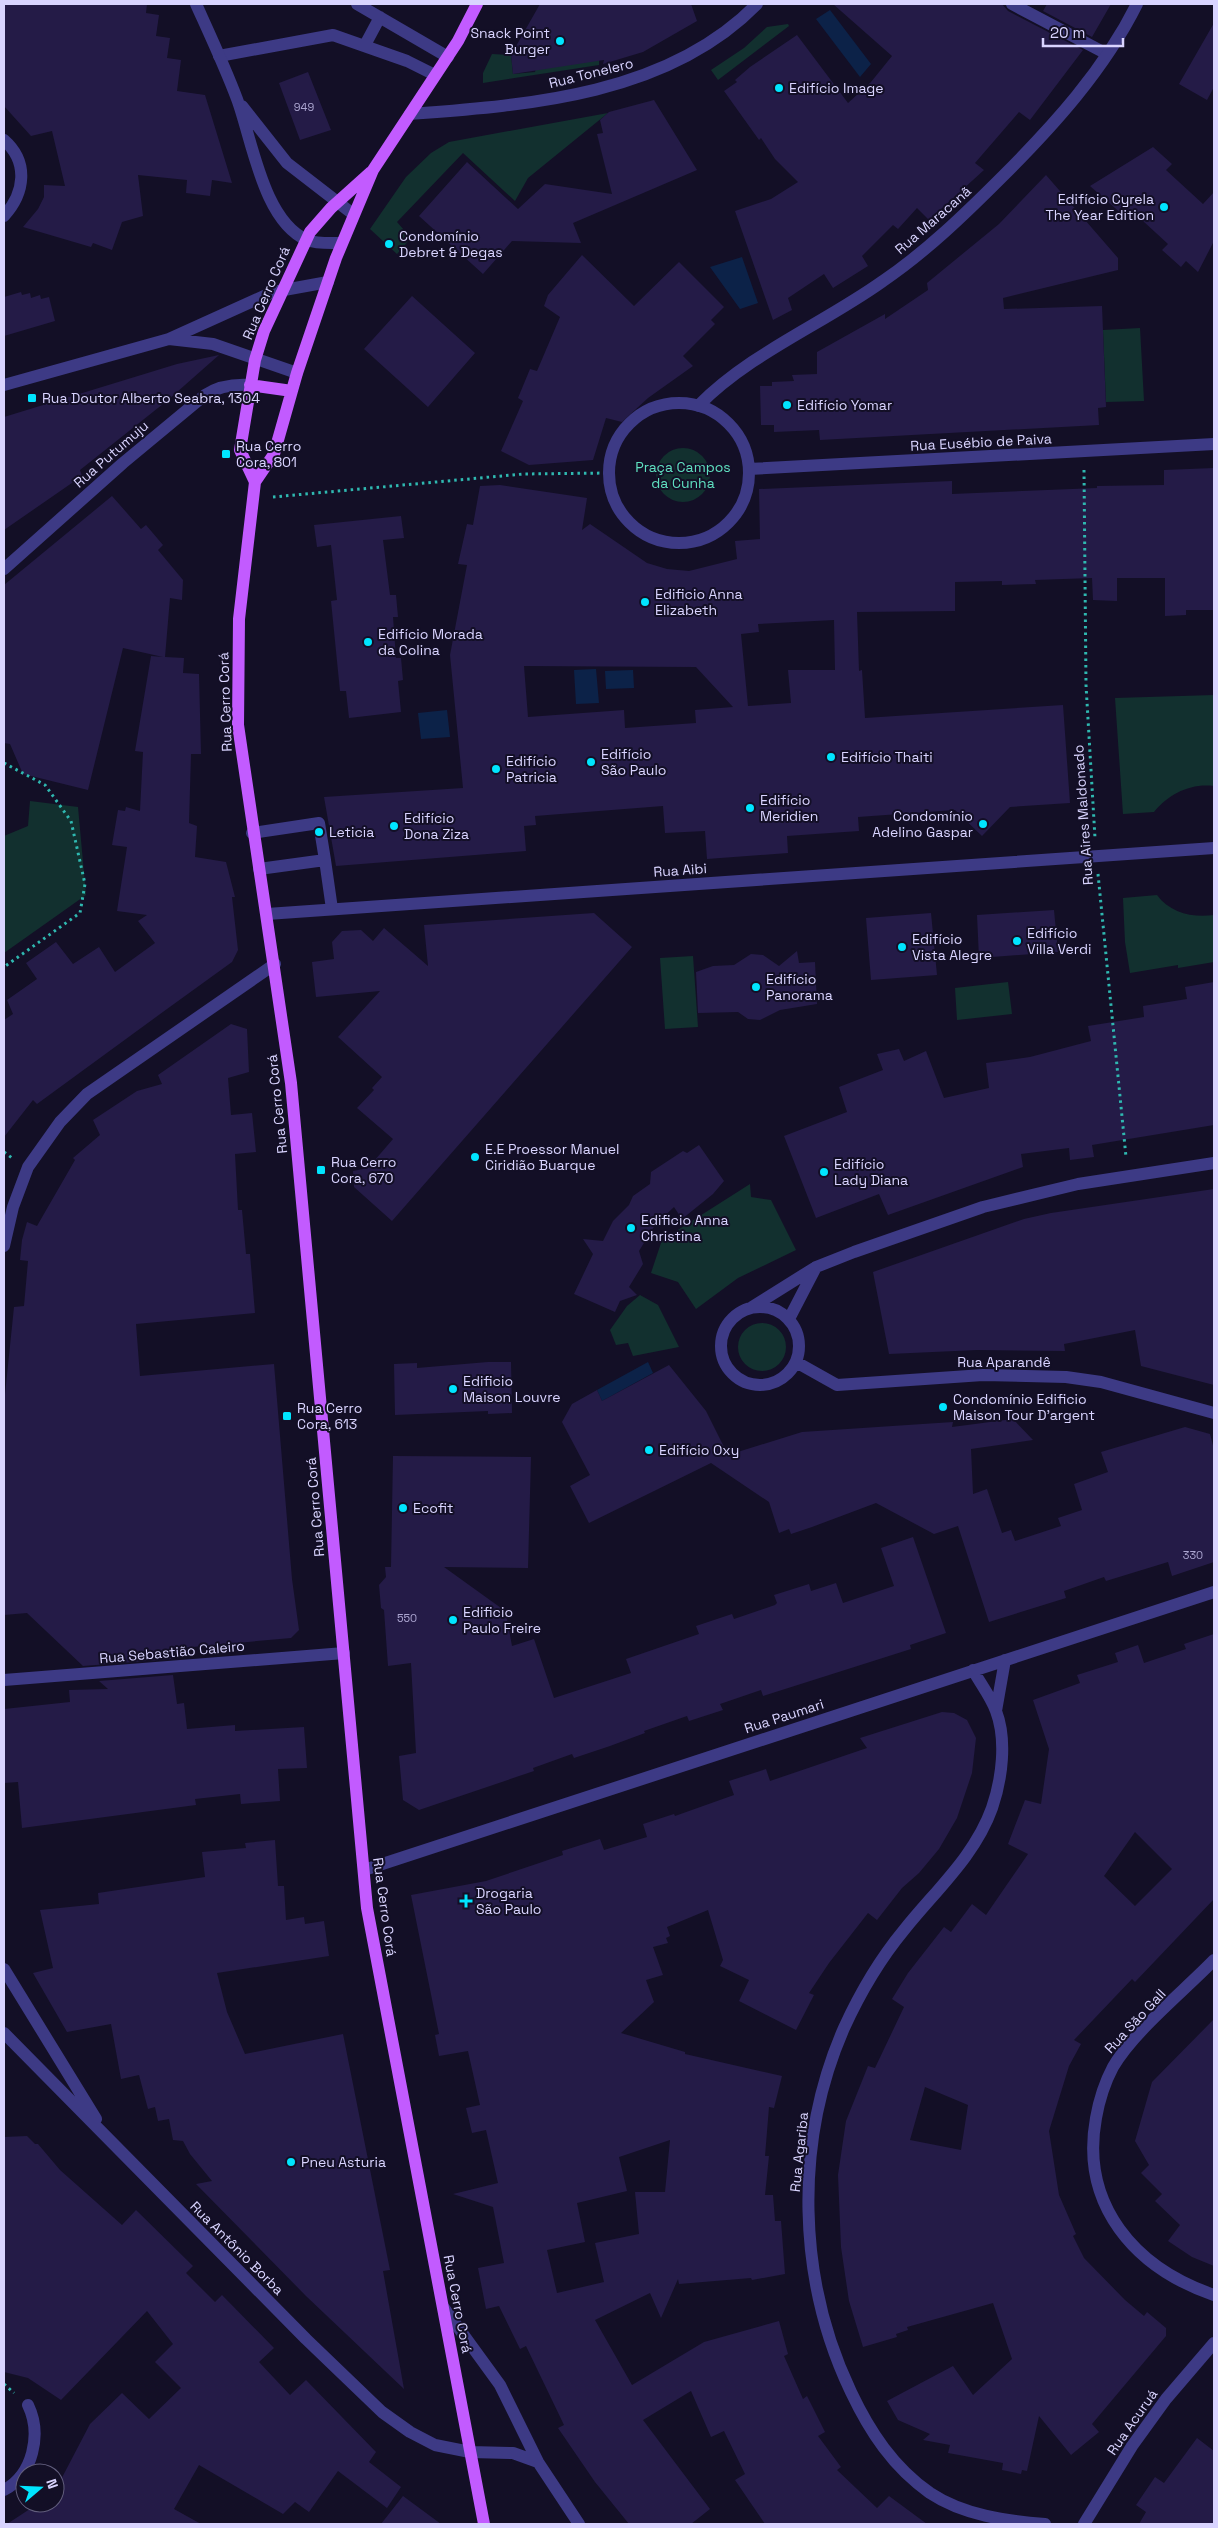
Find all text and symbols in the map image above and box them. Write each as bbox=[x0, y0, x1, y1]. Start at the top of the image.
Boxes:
scale bar bbox=[1043, 15, 1123, 47]
text: 20 m bbox=[1050, 23, 1085, 42]
place label: Snack Point Burger bbox=[470, 24, 550, 58]
marker: Snack Point Burger bbox=[554, 35, 566, 47]
street label: Rua Tonelero bbox=[547, 54, 635, 92]
place label: Edifício Image bbox=[789, 79, 884, 97]
marker: Edifício Image bbox=[773, 82, 785, 94]
house number: 949 bbox=[294, 100, 314, 114]
street label: Rua Maracanã bbox=[891, 182, 975, 258]
place label: Edifício Cyrela The Year Edition bbox=[1046, 190, 1154, 224]
marker: Edifício Cyrela The Year Edition bbox=[1158, 201, 1170, 213]
place label: Condomínio Debret & Degas bbox=[399, 227, 503, 261]
marker: Condomínio Debret & Degas bbox=[383, 238, 395, 250]
street label: Rua Cerro Corá bbox=[238, 244, 294, 342]
place label: Rua Doutor Alberto Seabra, 1304 bbox=[42, 389, 260, 407]
marker: Rua Doutor Alberto Seabra, 1304 bbox=[26, 392, 38, 404]
place label: Edifício Yomar bbox=[797, 396, 892, 414]
marker: Edifício Yomar bbox=[781, 399, 793, 411]
street label: Rua Putumuju bbox=[70, 417, 152, 491]
street label: Rua Eusébio de Paiva bbox=[910, 429, 1052, 455]
place label: Rua Cerro Cora, 801 bbox=[236, 437, 301, 471]
marker: Rua Cerro Cora, 801 bbox=[220, 448, 232, 460]
park label: Praça Campos da Cunha bbox=[635, 458, 731, 492]
place label: Edificio Anna Elizabeth bbox=[655, 585, 743, 619]
marker: Edificio Anna Elizabeth bbox=[639, 596, 651, 608]
place label: Edifício Morada da Colina bbox=[378, 625, 483, 659]
marker: Edifício Morada da Colina bbox=[362, 636, 374, 648]
street label: Rua Cerro Corá bbox=[214, 652, 236, 752]
street label: Rua Aires Maldonado bbox=[1069, 744, 1097, 886]
place label: Edifício São Paulo bbox=[601, 745, 666, 779]
place label: Edifício Thaiti bbox=[841, 748, 933, 766]
marker: Edifício Thaiti bbox=[825, 751, 837, 763]
place label: Edifício Patricia bbox=[506, 752, 557, 786]
marker: Edifício São Paulo bbox=[585, 756, 597, 768]
marker: Edifício Patricia bbox=[490, 763, 502, 775]
place label: Edifício Meridien bbox=[760, 791, 818, 825]
marker: Edifício Meridien bbox=[744, 802, 756, 814]
place label: Condomínio Adelino Gaspar bbox=[872, 807, 973, 841]
place label: Edifício Dona Ziza bbox=[404, 809, 469, 843]
marker: Condomínio Adelino Gaspar bbox=[977, 818, 989, 830]
marker: Edifício Dona Ziza bbox=[388, 820, 400, 832]
place label: Leticia bbox=[329, 823, 374, 841]
marker: Leticia bbox=[313, 826, 325, 838]
street label: Rua Aibi bbox=[653, 859, 707, 881]
place label: Edifício Villa Verdi bbox=[1027, 924, 1091, 958]
place label: Edifício Vista Alegre bbox=[912, 930, 992, 964]
marker: Edifício Villa Verdi bbox=[1011, 935, 1023, 947]
marker: Edifício Vista Alegre bbox=[896, 941, 908, 953]
place label: Edifício Panorama bbox=[766, 970, 833, 1004]
marker: Edifício Panorama bbox=[750, 981, 762, 993]
street label: Rua Cerro Corá bbox=[263, 1054, 291, 1154]
place label: E.E Proessor Manuel Ciridião Buarque bbox=[485, 1140, 619, 1174]
marker: E.E Proessor Manuel Ciridião Buarque bbox=[469, 1151, 481, 1163]
place label: Rua Cerro Cora, 670 bbox=[331, 1153, 396, 1187]
place label: Edifício Lady Diana bbox=[834, 1155, 908, 1189]
marker: Rua Cerro Cora, 670 bbox=[315, 1164, 327, 1176]
marker: Edifício Lady Diana bbox=[818, 1166, 830, 1178]
place label: Edificio Anna Christina bbox=[641, 1211, 729, 1245]
marker: Edificio Anna Christina bbox=[625, 1222, 637, 1234]
street label: Rua Aparandê bbox=[957, 1353, 1051, 1371]
place label: Edificio Maison Louvre bbox=[463, 1372, 560, 1406]
marker: Edificio Maison Louvre bbox=[447, 1383, 459, 1395]
place label: Condomínio Edificio Maison Tour D'argent bbox=[953, 1390, 1095, 1424]
place label: Rua Cerro Cora, 613 bbox=[297, 1399, 362, 1433]
marker: Condomínio Edificio Maison Tour D'argent bbox=[937, 1401, 949, 1413]
marker: Rua Cerro Cora, 613 bbox=[281, 1410, 293, 1422]
place label: Edifício Oxy bbox=[659, 1441, 739, 1459]
marker: Edifício Oxy bbox=[643, 1444, 655, 1456]
street label: Rua Cerro Corá bbox=[302, 1457, 328, 1557]
place label: Ecofit bbox=[413, 1499, 453, 1517]
marker: Ecofit bbox=[397, 1502, 409, 1514]
house number: 330 bbox=[1183, 1548, 1203, 1562]
place label: Edificio Paulo Freire bbox=[463, 1603, 541, 1637]
house number: 550 bbox=[397, 1611, 417, 1625]
marker: Edificio Paulo Freire bbox=[447, 1614, 459, 1626]
street label: Rua Sebastião Caleiro bbox=[99, 1637, 245, 1667]
street label: Rua Paumari bbox=[742, 1695, 826, 1737]
street label: Rua Cerro Corá bbox=[369, 1856, 401, 1958]
place label: Drogaria São Paulo bbox=[476, 1884, 541, 1918]
marker: Drogaria São Paulo bbox=[460, 1895, 472, 1907]
street label: Rua São Gall bbox=[1100, 1985, 1170, 2057]
street label: Rua Agariba bbox=[786, 2111, 812, 2193]
place label: Pneu Asturia bbox=[301, 2153, 386, 2171]
marker: Pneu Asturia bbox=[285, 2156, 297, 2168]
street label: Rua Antônio Borba bbox=[186, 2197, 288, 2299]
street label: Rua Cerro Corá bbox=[440, 2253, 476, 2355]
street label: Rua Acuruá bbox=[1103, 2385, 1161, 2459]
north arrow bbox=[15, 2463, 65, 2513]
text: N bbox=[42, 2476, 62, 2491]

